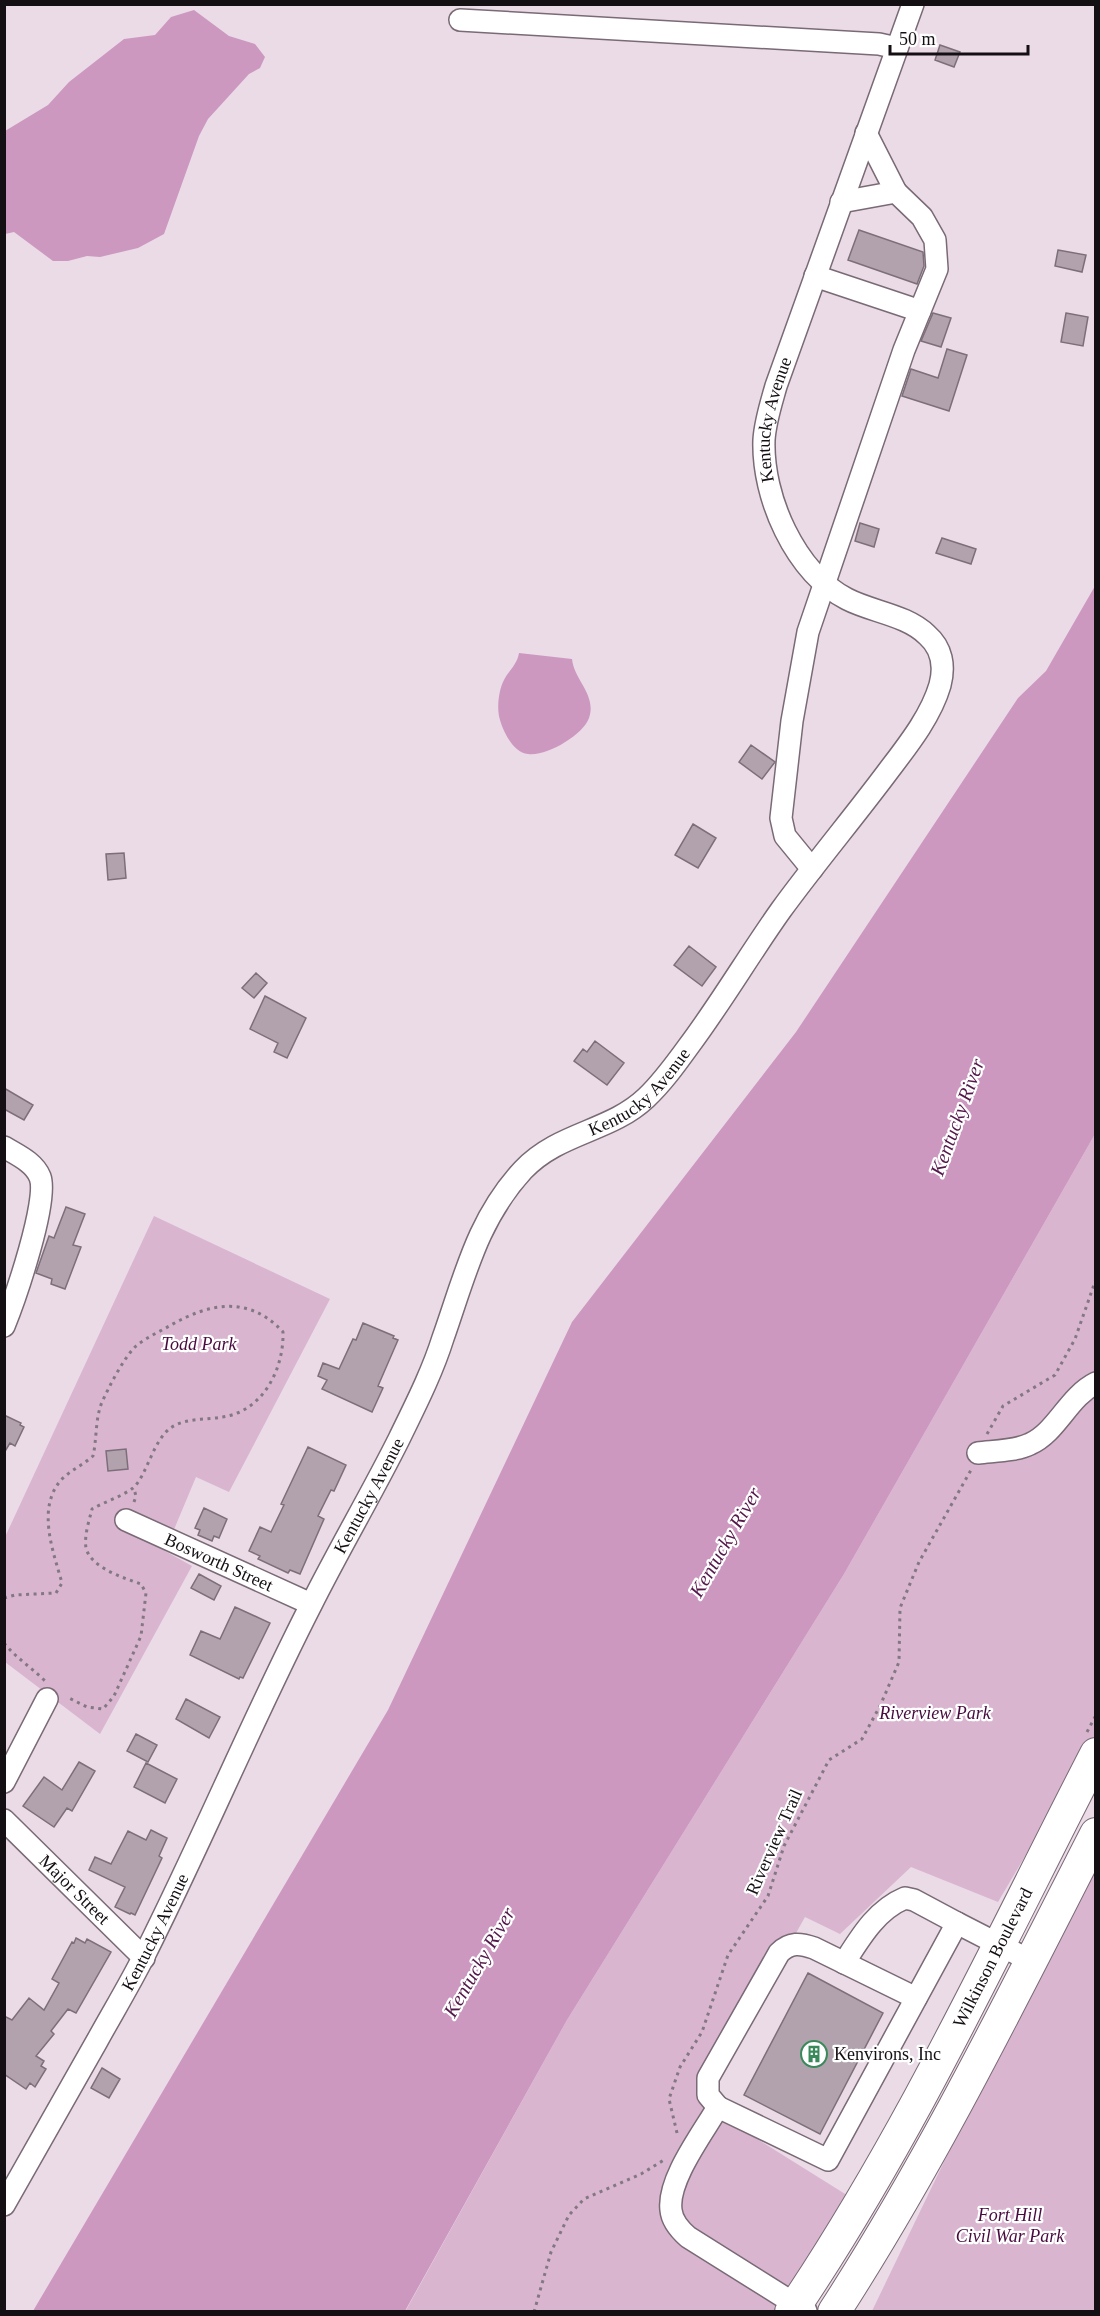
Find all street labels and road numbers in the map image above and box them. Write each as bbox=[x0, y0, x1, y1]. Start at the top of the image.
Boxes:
street label: Kentucky Avenue bbox=[754, 354, 796, 484]
street label: Kentucky Avenue bbox=[585, 1044, 694, 1140]
street label: Kentucky Avenue bbox=[330, 1435, 408, 1557]
street label: Bosworth Street bbox=[162, 1529, 276, 1595]
street label: Riverview Trail bbox=[742, 1786, 806, 1898]
street label: Major Street bbox=[35, 1851, 114, 1928]
street label: Kentucky Avenue bbox=[117, 1870, 193, 1994]
street label: Wilkinson Boulevard bbox=[949, 1885, 1036, 2031]

